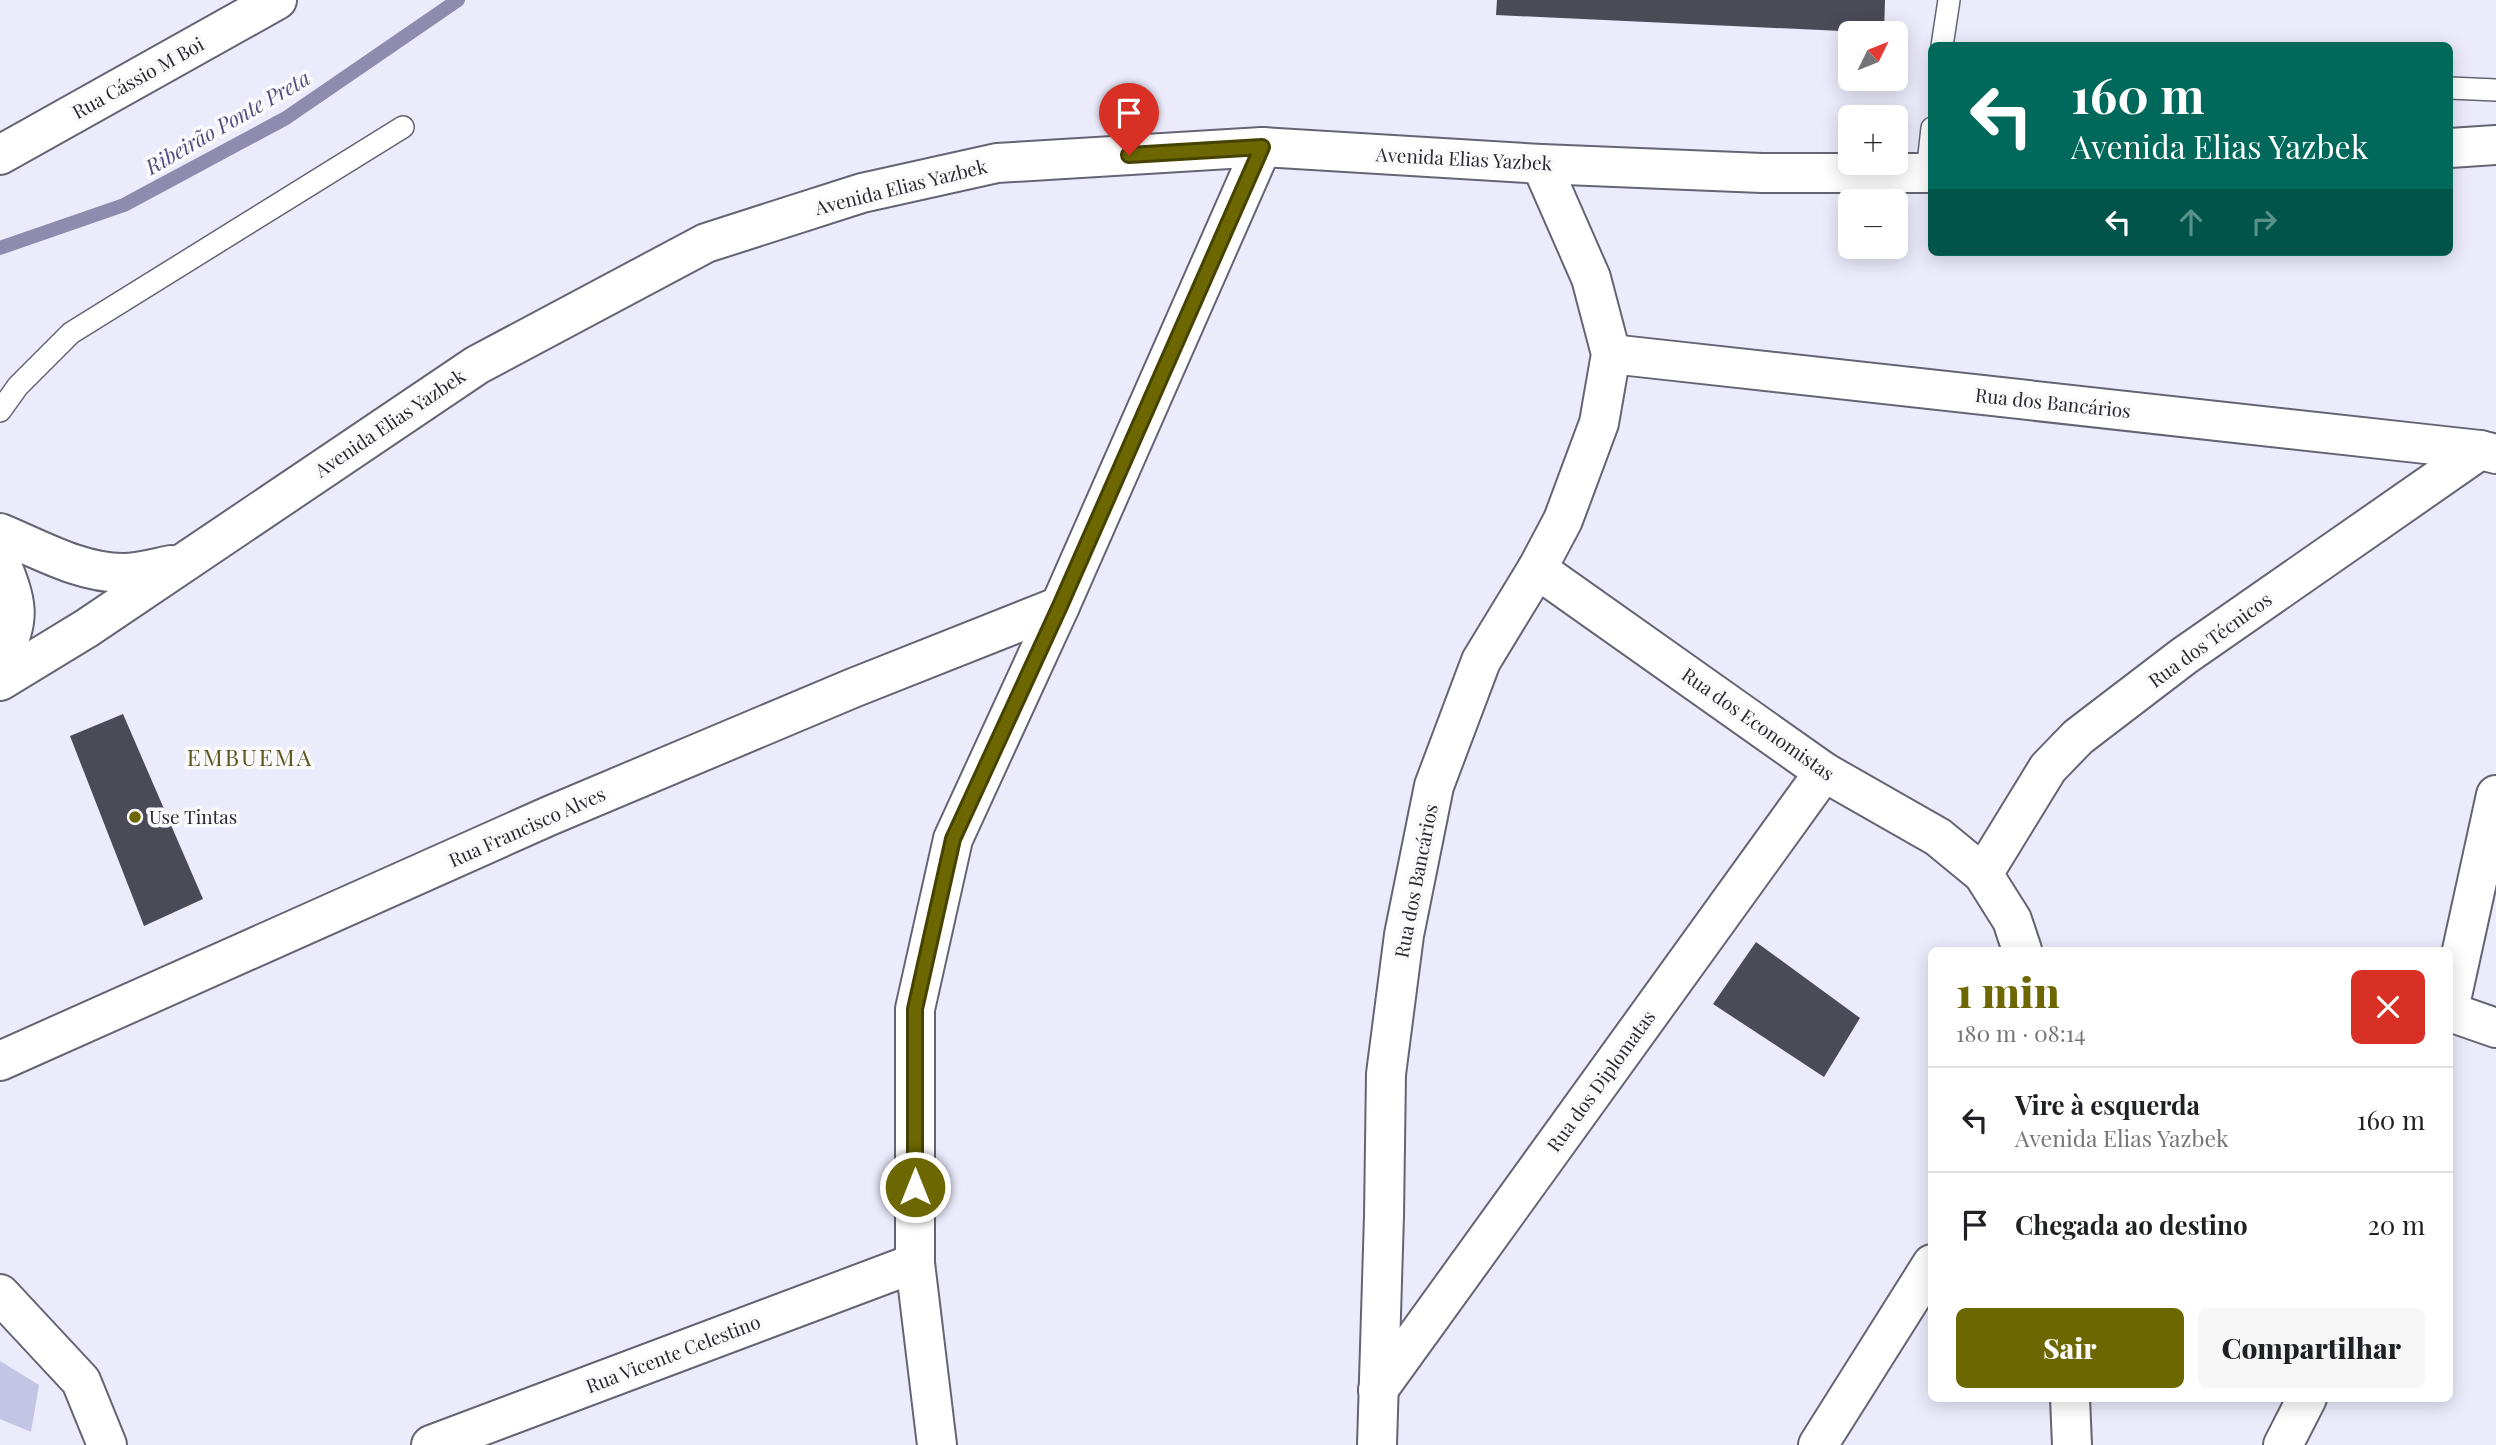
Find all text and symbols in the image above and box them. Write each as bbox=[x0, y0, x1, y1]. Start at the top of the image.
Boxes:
north arrow bbox=[1838, 21, 1908, 91]
map controls bbox=[1838, 21, 1908, 259]
street label: Rua Cássio M Boi bbox=[67, 30, 208, 124]
text: 160 m bbox=[2071, 61, 2205, 126]
water label: Ribeirão Ponte Preta bbox=[139, 63, 314, 180]
icon: left bbox=[1956, 70, 2047, 161]
pin bbox=[1099, 83, 1159, 155]
icon: arrive bbox=[1110, 94, 1148, 132]
button: + bbox=[1838, 105, 1908, 175]
text: Avenida Elias Yazbek bbox=[2071, 124, 2368, 167]
street label: Avenida Elias Yazbek bbox=[1374, 140, 1553, 176]
street label: Avenida Elias Yazbek bbox=[811, 152, 990, 220]
button: − bbox=[1838, 189, 1908, 259]
icon: left bbox=[2099, 203, 2137, 241]
icon: ahead bbox=[2172, 203, 2210, 241]
icon: right bbox=[2245, 203, 2283, 241]
street label: Avenida Elias Yazbek bbox=[308, 362, 470, 483]
street label: Rua dos Bancários bbox=[1974, 381, 2132, 423]
street label: Rua dos Técnicos bbox=[2143, 586, 2276, 693]
street label: Rua dos Economistas bbox=[1677, 661, 1840, 786]
district label: EMBUEMA bbox=[187, 741, 313, 772]
street label: Rua Francisco Alves bbox=[444, 780, 609, 872]
street label: Rua dos Bancários bbox=[1387, 802, 1443, 960]
place label: Use Tintas bbox=[149, 803, 237, 829]
marker: Use Tintas bbox=[127, 809, 143, 825]
text: 1 min bbox=[1956, 963, 2060, 1019]
button: close bbox=[2351, 970, 2425, 1044]
street label: Rua dos Diplomatas bbox=[1540, 1004, 1660, 1156]
text: 180 m · 08:14 bbox=[1956, 1017, 2086, 1048]
text: Vire à esquerda bbox=[2015, 1087, 2200, 1122]
icon: left bbox=[1956, 1101, 1994, 1139]
text: 160 m bbox=[2357, 1102, 2425, 1137]
text: Avenida Elias Yazbek bbox=[2015, 1122, 2229, 1153]
position arrow bbox=[878, 1150, 952, 1224]
icon: arrive bbox=[1956, 1206, 1994, 1244]
text: Chegada ao destino bbox=[2015, 1207, 2248, 1242]
text: 20 m bbox=[2367, 1207, 2425, 1242]
street label: Rua Vicente Celestino bbox=[582, 1308, 764, 1398]
button: Sair bbox=[1956, 1308, 2184, 1388]
button: Compartilhar bbox=[2198, 1308, 2425, 1388]

